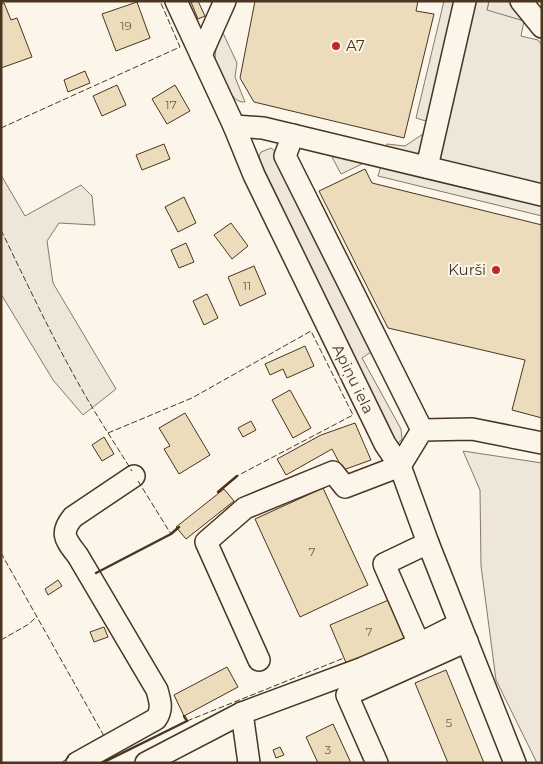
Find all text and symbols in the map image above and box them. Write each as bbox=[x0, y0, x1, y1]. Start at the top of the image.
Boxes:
house number: 19 bbox=[120, 18, 132, 33]
place label: A7 bbox=[346, 36, 365, 55]
marker: A7 bbox=[330, 40, 342, 52]
house number: 17 bbox=[165, 97, 177, 112]
place label: Kurši bbox=[448, 260, 486, 279]
marker: Kurši bbox=[490, 264, 502, 276]
house number: 11 bbox=[243, 278, 251, 293]
street label: Apiņu iela bbox=[328, 341, 378, 417]
house number: 7 bbox=[308, 544, 316, 559]
house number: 7 bbox=[365, 624, 373, 639]
house number: 5 bbox=[446, 715, 453, 730]
house number: 3 bbox=[325, 742, 332, 757]

